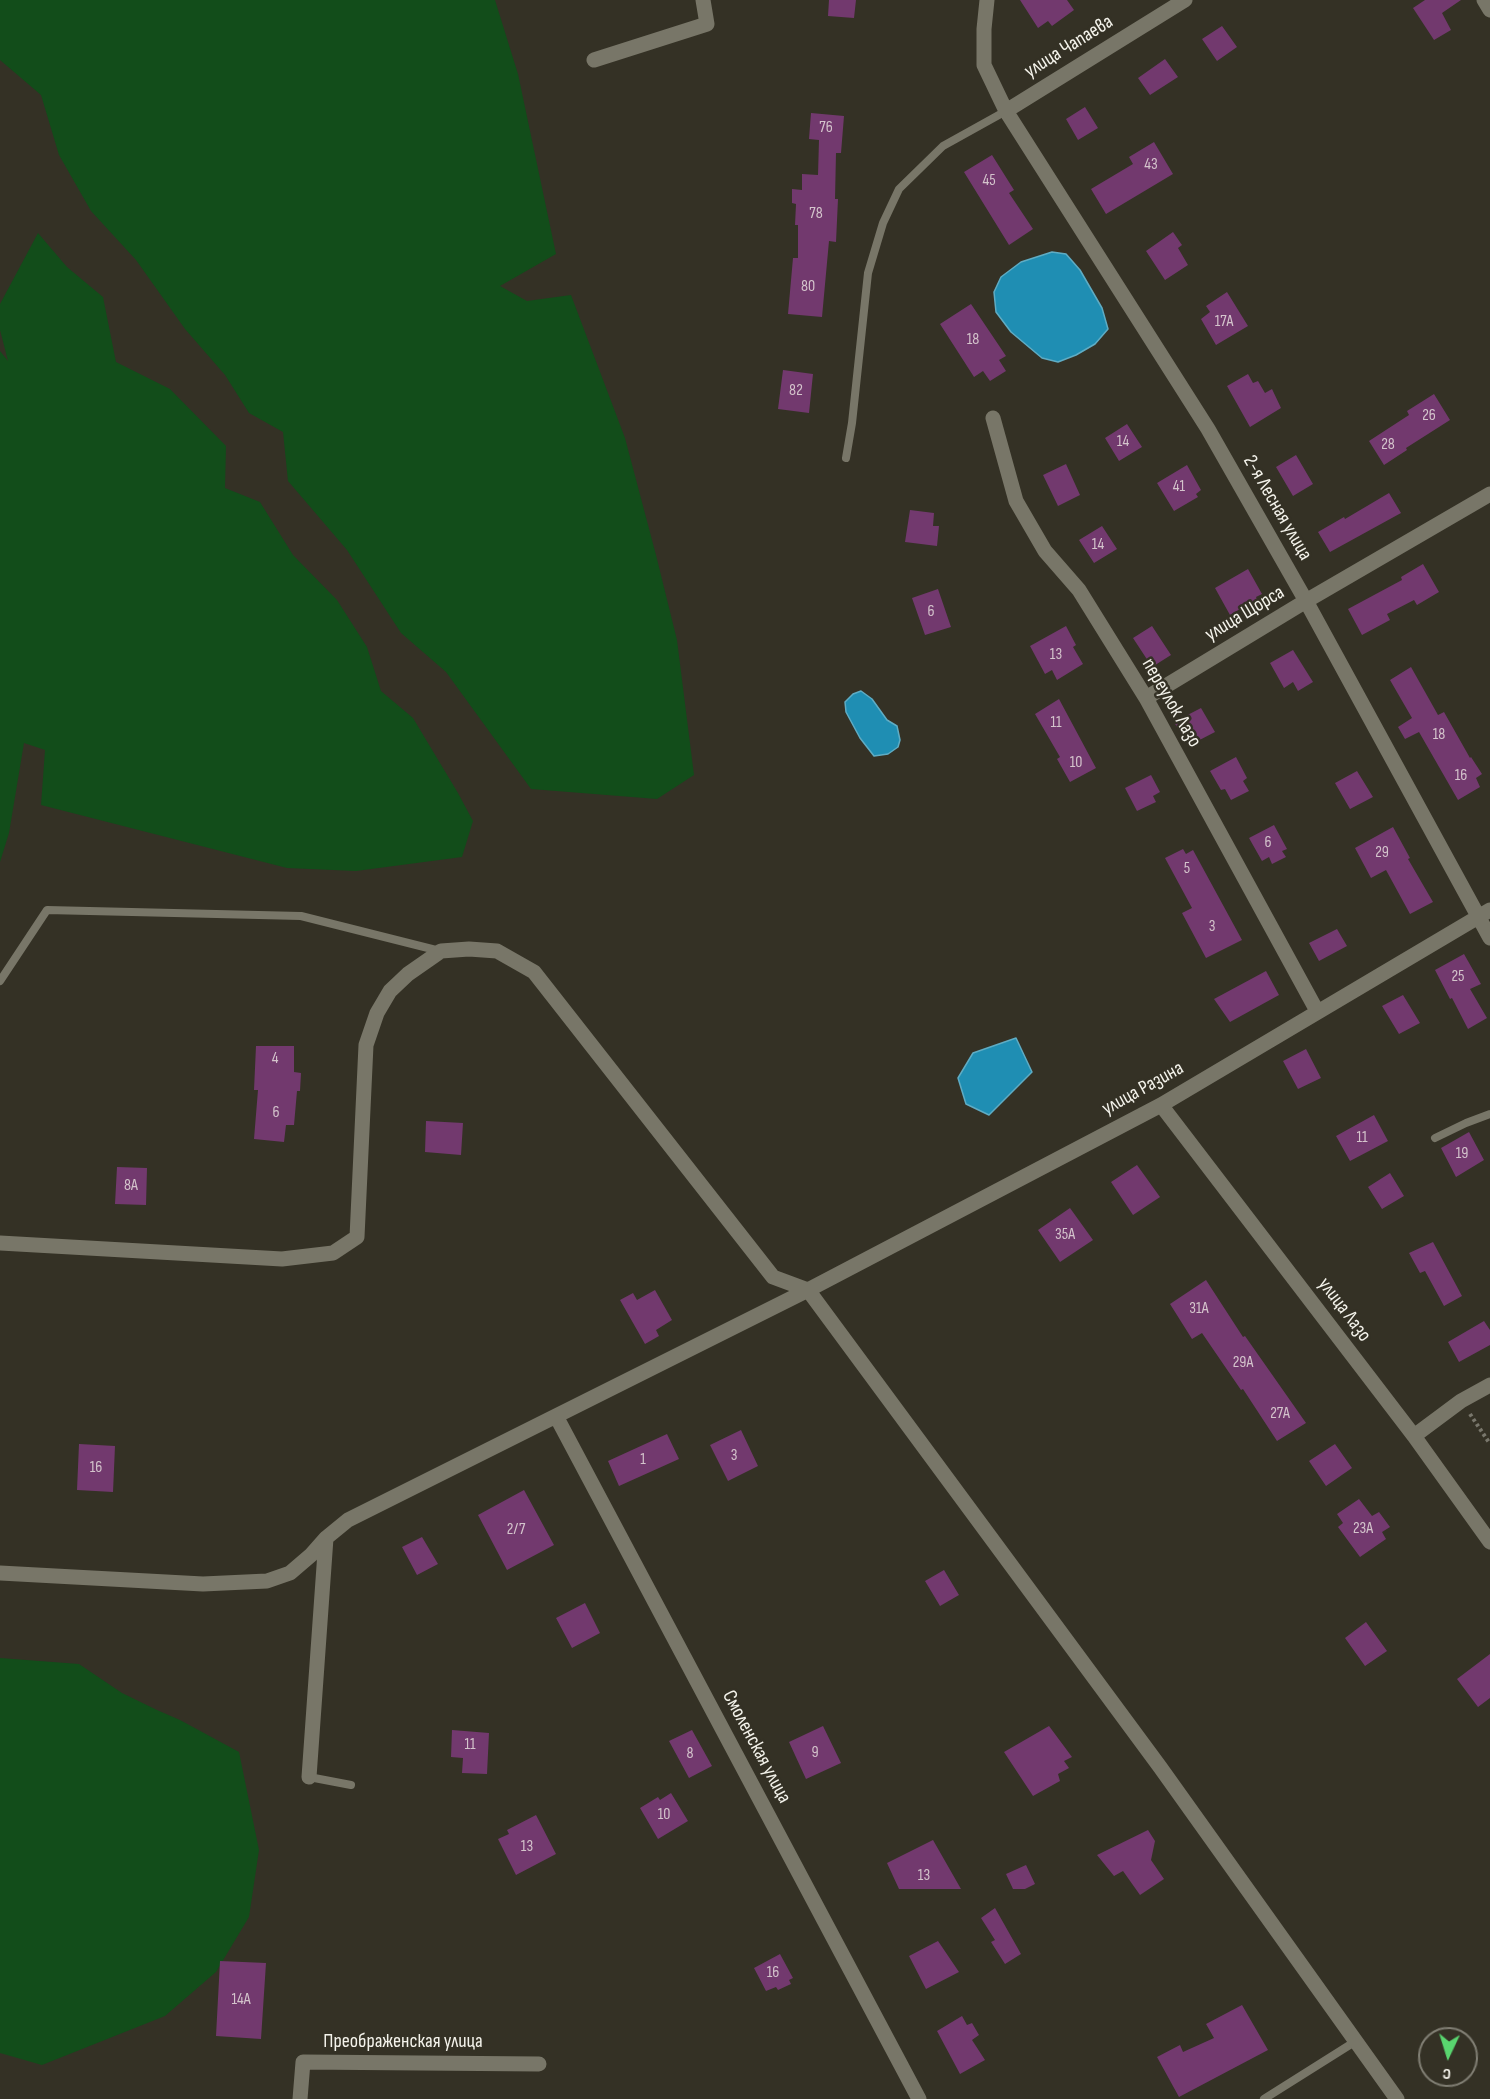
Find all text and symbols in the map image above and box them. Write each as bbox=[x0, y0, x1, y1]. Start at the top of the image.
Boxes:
street label: улица Чапаева bbox=[1020, 10, 1118, 84]
house number: 76 bbox=[819, 118, 833, 138]
house number: 43 bbox=[1144, 155, 1158, 175]
house number: 45 bbox=[982, 171, 996, 191]
house number: 78 bbox=[809, 204, 823, 224]
house number: 80 bbox=[801, 277, 815, 297]
house number: 17А bbox=[1215, 312, 1233, 332]
house number: 18 bbox=[967, 330, 979, 350]
house number: 82 bbox=[789, 381, 803, 401]
house number: 26 bbox=[1422, 406, 1436, 426]
house number: 14 bbox=[1117, 432, 1129, 452]
house number: 28 bbox=[1381, 435, 1395, 455]
street label: 2-я Лесная улица bbox=[1237, 451, 1317, 565]
house number: 41 bbox=[1173, 477, 1185, 497]
house number: 14 bbox=[1092, 535, 1104, 555]
street label: улица Щорса bbox=[1201, 581, 1289, 647]
house number: 6 bbox=[927, 602, 935, 622]
house number: 13 bbox=[1050, 645, 1062, 665]
street label: переулок Лазо bbox=[1136, 654, 1206, 752]
house number: 11 bbox=[1050, 713, 1062, 733]
house number: 18 bbox=[1433, 725, 1445, 745]
house number: 10 bbox=[1070, 753, 1082, 773]
house number: 16 bbox=[1455, 766, 1467, 786]
house number: 6 bbox=[1264, 833, 1272, 853]
house number: 29 bbox=[1375, 843, 1389, 863]
house number: 5 bbox=[1184, 859, 1190, 879]
house number: 3 bbox=[1209, 917, 1215, 937]
house number: 25 bbox=[1451, 967, 1465, 987]
house number: 4 bbox=[272, 1049, 278, 1069]
street label: улица Разина bbox=[1098, 1057, 1188, 1121]
house number: 6 bbox=[272, 1103, 280, 1123]
house number: 11 bbox=[1356, 1128, 1368, 1148]
house number: 19 bbox=[1456, 1144, 1468, 1164]
house number: 8А bbox=[124, 1176, 138, 1196]
house number: 35А bbox=[1055, 1225, 1075, 1245]
street label: улица Лазо bbox=[1312, 1273, 1376, 1347]
house number: 31А bbox=[1189, 1299, 1209, 1319]
house number: 29А bbox=[1233, 1353, 1253, 1373]
house number: 27А bbox=[1270, 1404, 1290, 1424]
house number: 3 bbox=[731, 1446, 737, 1466]
house number: 1 bbox=[640, 1450, 646, 1470]
house number: 16 bbox=[90, 1458, 102, 1478]
house number: 23А bbox=[1353, 1519, 1373, 1539]
house number: 2/7 bbox=[507, 1520, 525, 1540]
street label: Смоленская улица bbox=[716, 1686, 796, 1808]
house number: 11 bbox=[464, 1735, 476, 1755]
house number: 9 bbox=[811, 1743, 819, 1763]
house number: 8 bbox=[686, 1744, 694, 1764]
house number: 10 bbox=[658, 1805, 670, 1825]
house number: 13 bbox=[521, 1837, 533, 1857]
house number: 13 bbox=[918, 1866, 930, 1886]
house number: 16 bbox=[767, 1963, 779, 1983]
house number: 14А bbox=[231, 1990, 251, 2010]
north arrow bbox=[1418, 2027, 1478, 2087]
street label: Преображенская улица bbox=[323, 2030, 483, 2054]
text: С bbox=[1442, 2064, 1452, 2083]

